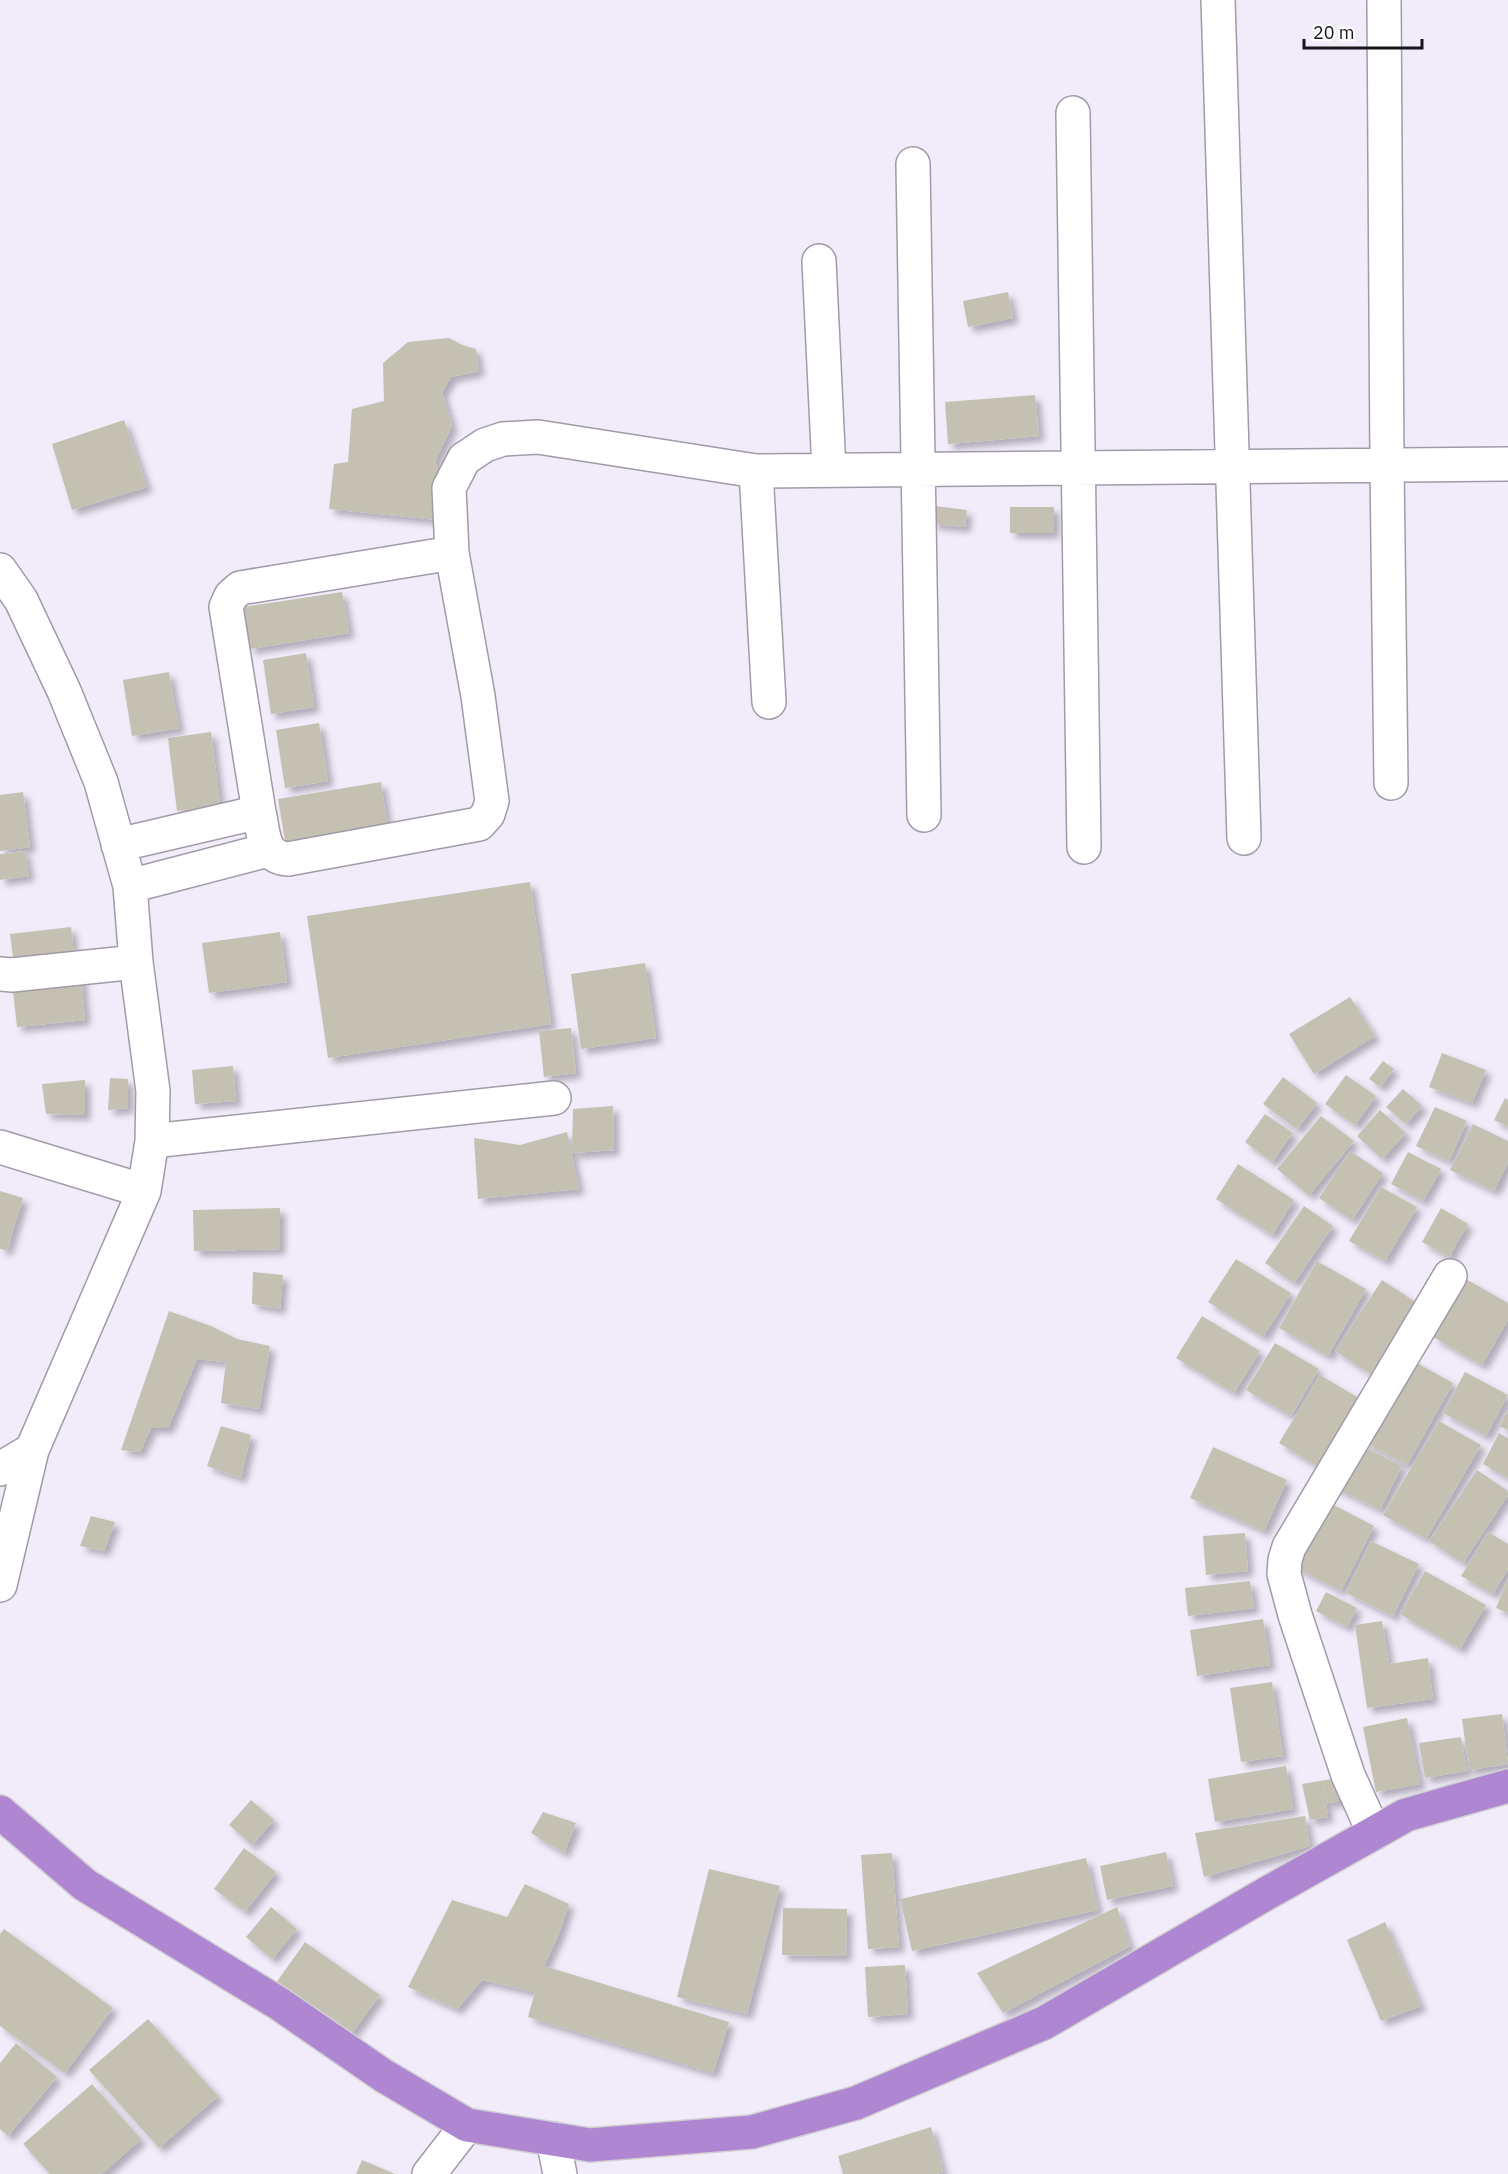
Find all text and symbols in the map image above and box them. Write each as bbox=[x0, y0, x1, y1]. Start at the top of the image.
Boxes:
scale bar bbox=[1304, 12, 1422, 50]
text: 20 m bbox=[1313, 21, 1355, 44]

